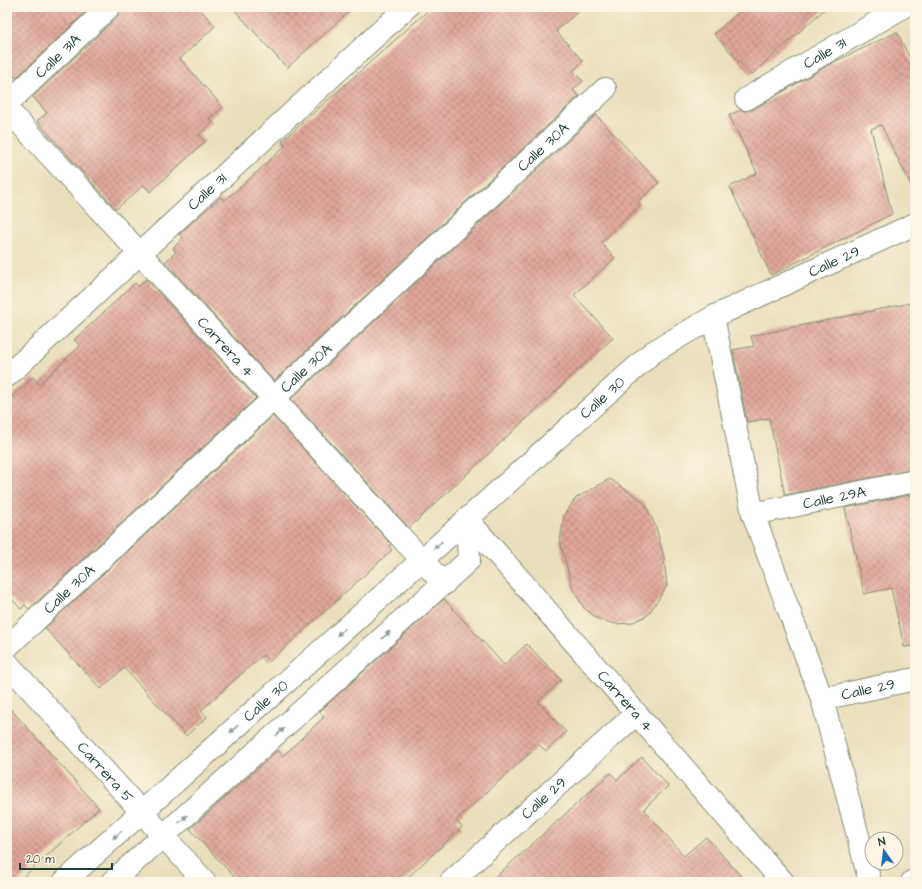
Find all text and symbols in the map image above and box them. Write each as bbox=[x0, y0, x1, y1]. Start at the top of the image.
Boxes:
street label: Calle 31A bbox=[30, 28, 86, 83]
street label: Calle 31 bbox=[799, 32, 850, 74]
street label: Calle 30A bbox=[512, 117, 574, 176]
street label: Calle 31 bbox=[183, 168, 231, 215]
street label: Calle 29 bbox=[805, 240, 863, 282]
street label: Carrera 4 bbox=[193, 312, 259, 381]
street label: Calle 30A bbox=[276, 338, 337, 397]
street label: Calle 30 bbox=[575, 371, 630, 424]
street label: Calle 29A bbox=[801, 481, 868, 514]
one-way arrow bbox=[433, 541, 443, 550]
street label: Calle 30A bbox=[39, 559, 100, 618]
one-way arrow bbox=[336, 628, 347, 637]
one-way arrow bbox=[381, 631, 392, 640]
street label: Carrera 4 bbox=[593, 666, 658, 736]
street label: Calle 29 bbox=[839, 673, 897, 705]
street label: Calle 30 bbox=[238, 674, 293, 727]
one-way arrow bbox=[230, 724, 239, 733]
one-way arrow bbox=[274, 727, 285, 736]
street label: Carrera 5 bbox=[72, 737, 139, 807]
street label: Calle 29 bbox=[516, 772, 571, 824]
one-way arrow bbox=[178, 814, 188, 823]
one-way arrow bbox=[112, 830, 122, 839]
north arrow bbox=[864, 831, 904, 871]
text: N bbox=[877, 834, 887, 850]
scale bar bbox=[20, 845, 112, 871]
text: 20 m bbox=[26, 851, 55, 868]

